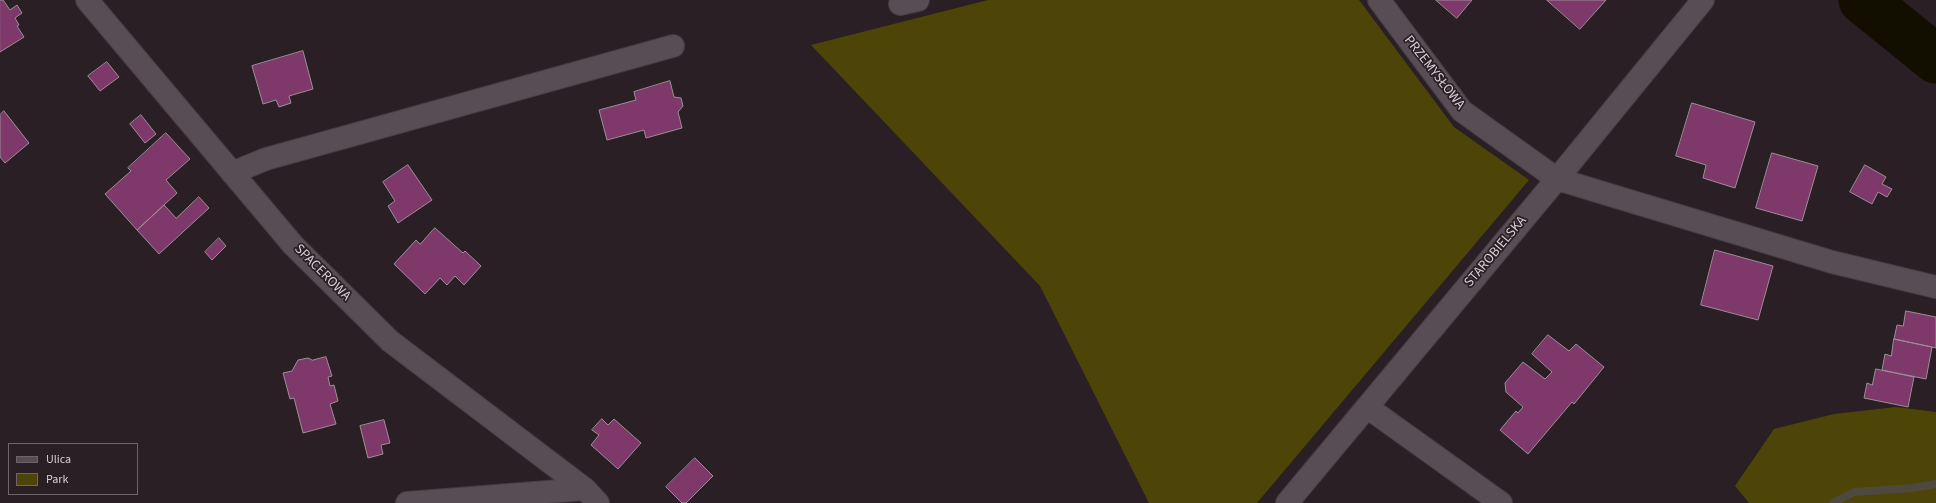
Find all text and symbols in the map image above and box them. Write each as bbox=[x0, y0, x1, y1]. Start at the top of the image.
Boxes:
street label: PRZEMYSŁOWA bbox=[1400, 33, 1468, 113]
street label: STAROBIELSKA bbox=[1461, 213, 1531, 291]
street label: SPACEROWA bbox=[290, 241, 354, 305]
legend bbox=[8, 443, 138, 495]
text: Ulica bbox=[46, 451, 71, 468]
text: Park bbox=[46, 471, 68, 488]

